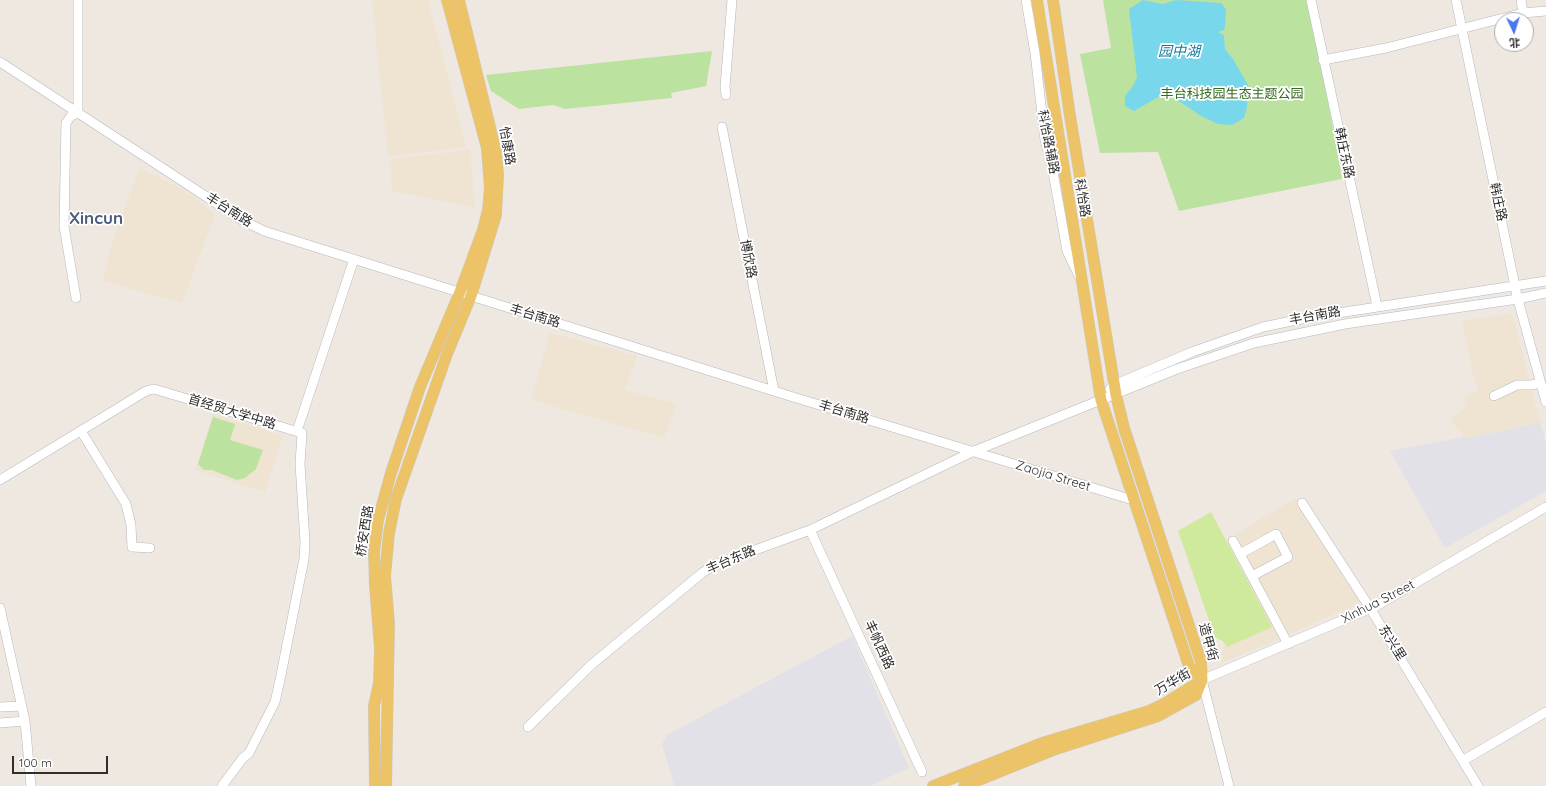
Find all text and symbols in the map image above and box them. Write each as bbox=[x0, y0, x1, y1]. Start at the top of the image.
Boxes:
north arrow bbox=[1494, 12, 1534, 52]
text: 北 bbox=[1509, 36, 1521, 50]
water label: 园中湖 bbox=[1158, 44, 1200, 60]
park label: 丰台科技园生态主题公园 bbox=[1161, 86, 1303, 102]
street label: 科怡路辅路 bbox=[1034, 109, 1062, 175]
street label: 怡康路 bbox=[496, 125, 518, 167]
street label: 韩庄东路 bbox=[1331, 126, 1357, 180]
street label: 科怡路 bbox=[1071, 178, 1093, 218]
street label: 韩庄路 bbox=[1486, 181, 1510, 223]
street label: 丰台南路 bbox=[203, 190, 255, 230]
district label: Xincun bbox=[69, 209, 123, 229]
street label: 博欣路 bbox=[737, 238, 759, 280]
street label: 丰台南路 bbox=[508, 301, 562, 331]
street label: 丰台南路 bbox=[1288, 304, 1342, 328]
street label: 首经贸大学中路 bbox=[186, 391, 278, 433]
street label: 丰台南路 bbox=[817, 397, 871, 427]
street label: Zaojia Street bbox=[1014, 457, 1092, 495]
street label: 桥安西路 bbox=[353, 504, 377, 558]
street label: 丰台东路 bbox=[704, 543, 758, 577]
street label: Xinhua Street bbox=[1339, 577, 1417, 627]
street label: 丰帆西路 bbox=[861, 618, 897, 672]
street label: 造甲街 bbox=[1195, 621, 1221, 663]
street label: 东兴里 bbox=[1375, 622, 1409, 664]
street label: 万华街 bbox=[1152, 665, 1194, 699]
scale bar bbox=[14, 748, 110, 774]
text: 100 m bbox=[19, 755, 52, 770]

